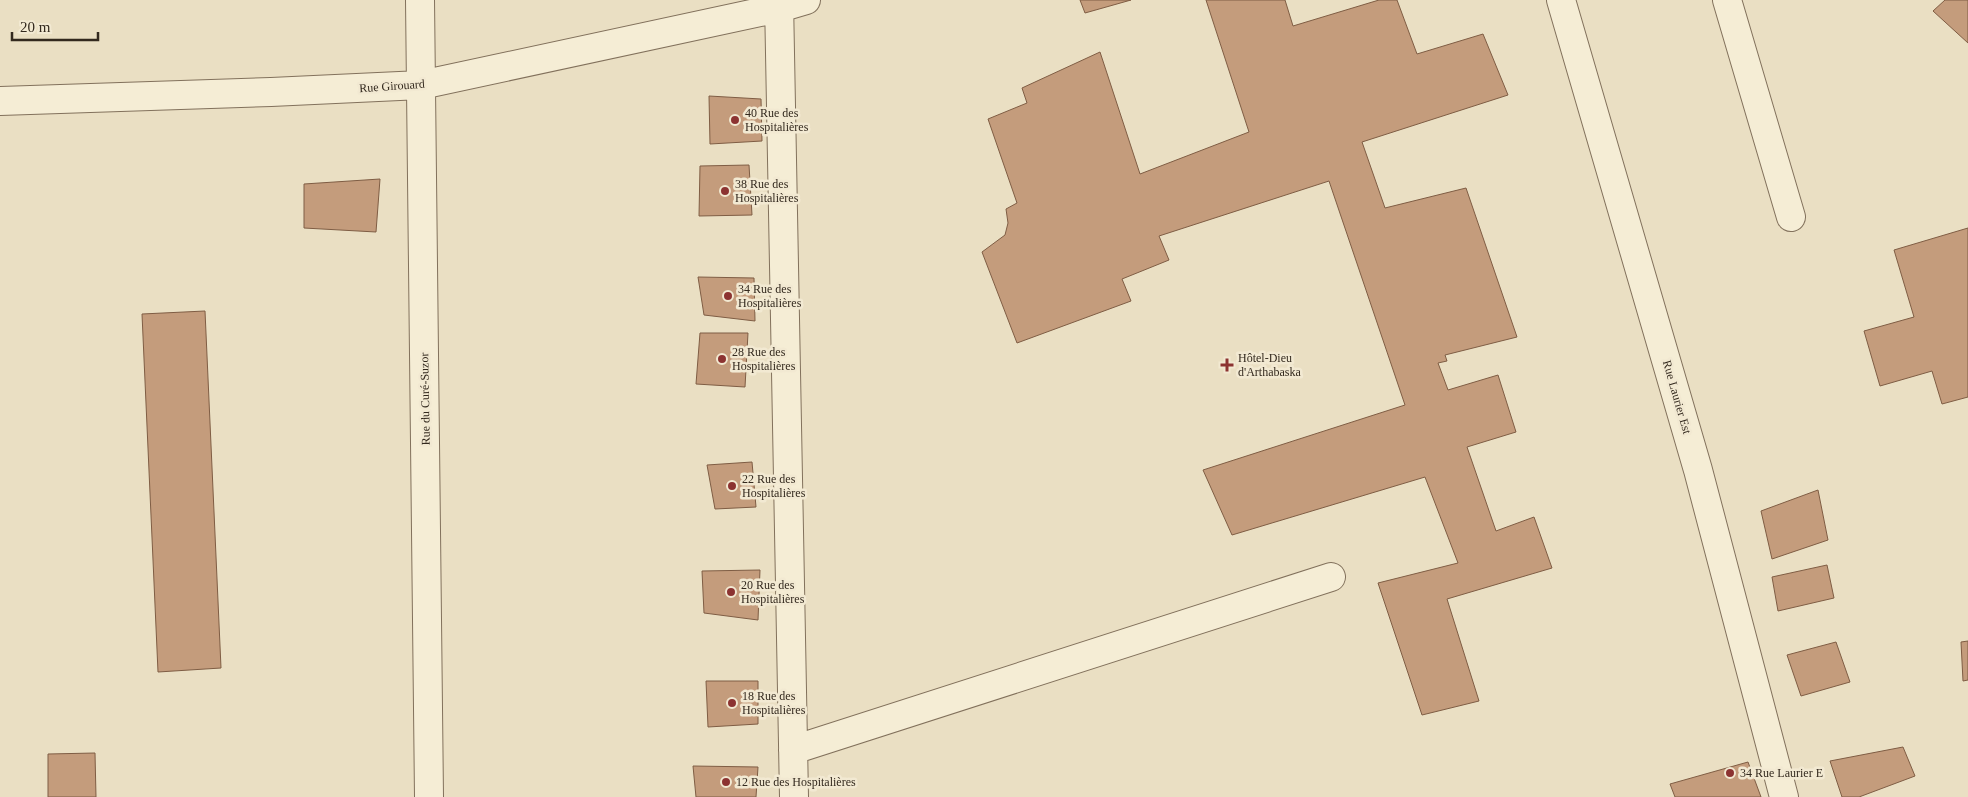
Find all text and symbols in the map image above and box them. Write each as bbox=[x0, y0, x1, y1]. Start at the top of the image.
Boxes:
scale bar bbox=[12, 10, 99, 42]
text: 20 m bbox=[20, 19, 51, 35]
street label: Rue Girouard bbox=[359, 77, 425, 95]
place label: 40 Rue des Hospitalières bbox=[745, 106, 809, 134]
marker: 40 Rue des Hospitalières bbox=[729, 114, 741, 126]
place label: 38 Rue des Hospitalières bbox=[735, 177, 799, 205]
marker: 38 Rue des Hospitalières bbox=[719, 185, 731, 197]
place label: 34 Rue des Hospitalières bbox=[738, 282, 802, 310]
marker: 34 Rue des Hospitalières bbox=[722, 290, 734, 302]
place label: 28 Rue des Hospitalières bbox=[732, 345, 796, 373]
place label: Hôtel-Dieu d'Arthabaska bbox=[1238, 351, 1301, 379]
street label: Rue du Curé-Suzor bbox=[417, 353, 433, 445]
marker: 28 Rue des Hospitalières bbox=[716, 353, 728, 365]
marker: Hôtel-Dieu d'Arthabaska bbox=[1220, 358, 1234, 372]
street label: Rue Laurier Est bbox=[1660, 359, 1694, 436]
place label: 22 Rue des Hospitalières bbox=[742, 472, 806, 500]
marker: 22 Rue des Hospitalières bbox=[726, 480, 738, 492]
place label: 20 Rue des Hospitalières bbox=[741, 578, 805, 606]
marker: 20 Rue des Hospitalières bbox=[725, 586, 737, 598]
place label: 18 Rue des Hospitalières bbox=[742, 689, 806, 717]
marker: 18 Rue des Hospitalières bbox=[726, 697, 738, 709]
place label: 34 Rue Laurier E bbox=[1740, 766, 1823, 780]
marker: 34 Rue Laurier E bbox=[1724, 767, 1736, 779]
place label: 12 Rue des Hospitalières bbox=[736, 775, 856, 789]
marker: 12 Rue des Hospitalières bbox=[720, 776, 732, 788]

